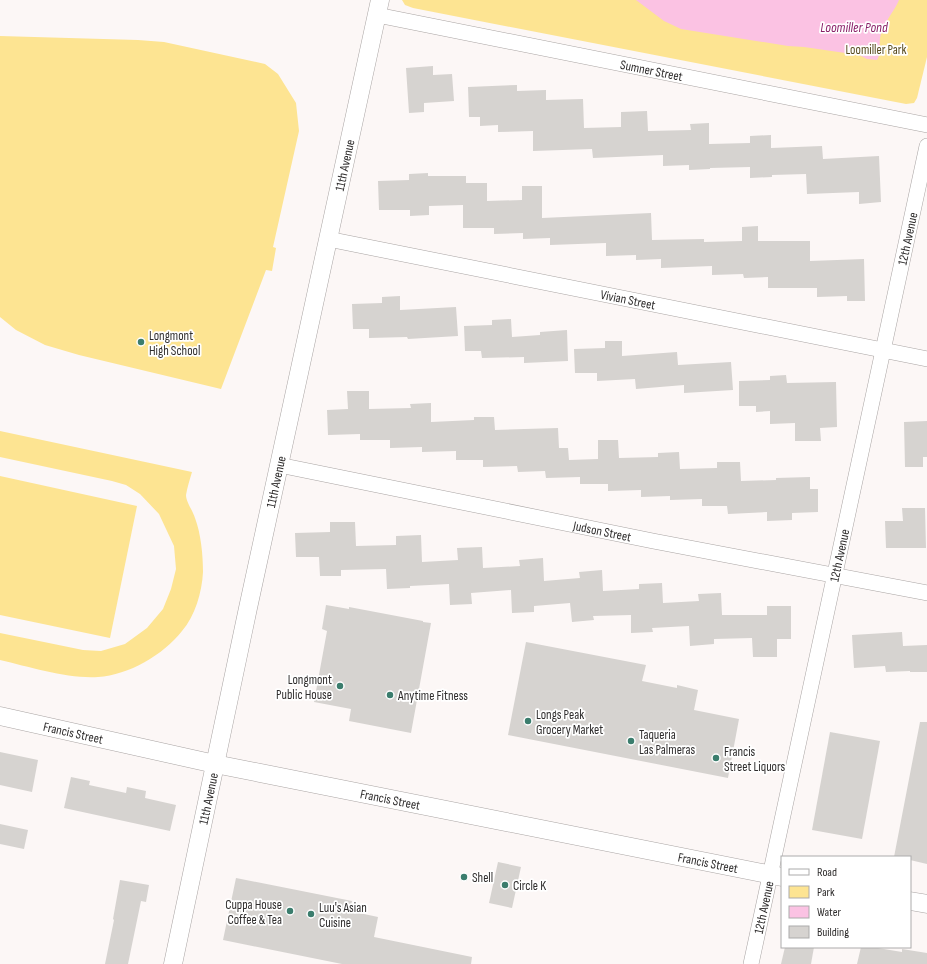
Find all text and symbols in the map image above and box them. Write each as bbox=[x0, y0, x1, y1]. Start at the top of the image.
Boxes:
water label: Loomiller Pond bbox=[820, 19, 889, 36]
park label: Loomiller Park bbox=[845, 42, 907, 58]
street label: Sumner Street bbox=[619, 57, 684, 85]
street label: 11th Avenue bbox=[332, 138, 359, 193]
street label: 12th Avenue bbox=[895, 211, 922, 267]
street label: Vivian Street bbox=[599, 287, 657, 313]
place label: Longmont High School bbox=[149, 328, 200, 359]
marker: Longmont High School bbox=[136, 337, 146, 347]
street label: 11th Avenue bbox=[263, 455, 290, 509]
street label: Judson Street bbox=[571, 518, 633, 545]
street label: 12th Avenue bbox=[826, 528, 853, 583]
place label: Longmont Public House bbox=[276, 672, 332, 703]
marker: Longmont Public House bbox=[335, 681, 345, 691]
place label: Anytime Fitness bbox=[397, 688, 468, 704]
marker: Anytime Fitness bbox=[385, 690, 395, 700]
place label: Longs Peak Grocery Market bbox=[536, 707, 603, 738]
marker: Longs Peak Grocery Market bbox=[523, 716, 533, 726]
street label: Francis Street bbox=[42, 719, 104, 748]
place label: Taqueria Las Palmeras bbox=[639, 727, 695, 758]
marker: Taqueria Las Palmeras bbox=[626, 736, 636, 746]
place label: Francis Street Liquors bbox=[724, 744, 785, 775]
marker: Francis Street Liquors bbox=[711, 753, 721, 763]
street label: 11th Avenue bbox=[196, 772, 222, 826]
street label: Francis Street bbox=[359, 786, 422, 814]
street label: Francis Street bbox=[676, 849, 739, 877]
legend bbox=[781, 856, 911, 948]
text: Road bbox=[817, 865, 837, 880]
place label: Shell bbox=[472, 870, 493, 886]
marker: Shell bbox=[459, 872, 469, 882]
place label: Circle K bbox=[513, 878, 546, 894]
marker: Circle K bbox=[500, 880, 510, 890]
street label: 12th Avenue bbox=[751, 880, 778, 935]
text: Park bbox=[817, 885, 835, 900]
place label: Cuppa House Coffee & Tea bbox=[225, 897, 282, 928]
place label: Luu's Asian Cuisine bbox=[319, 900, 367, 931]
text: Water bbox=[817, 905, 841, 920]
marker: Cuppa House Coffee & Tea bbox=[285, 906, 295, 916]
marker: Luu's Asian Cuisine bbox=[306, 909, 316, 919]
text: Building bbox=[817, 925, 849, 940]

